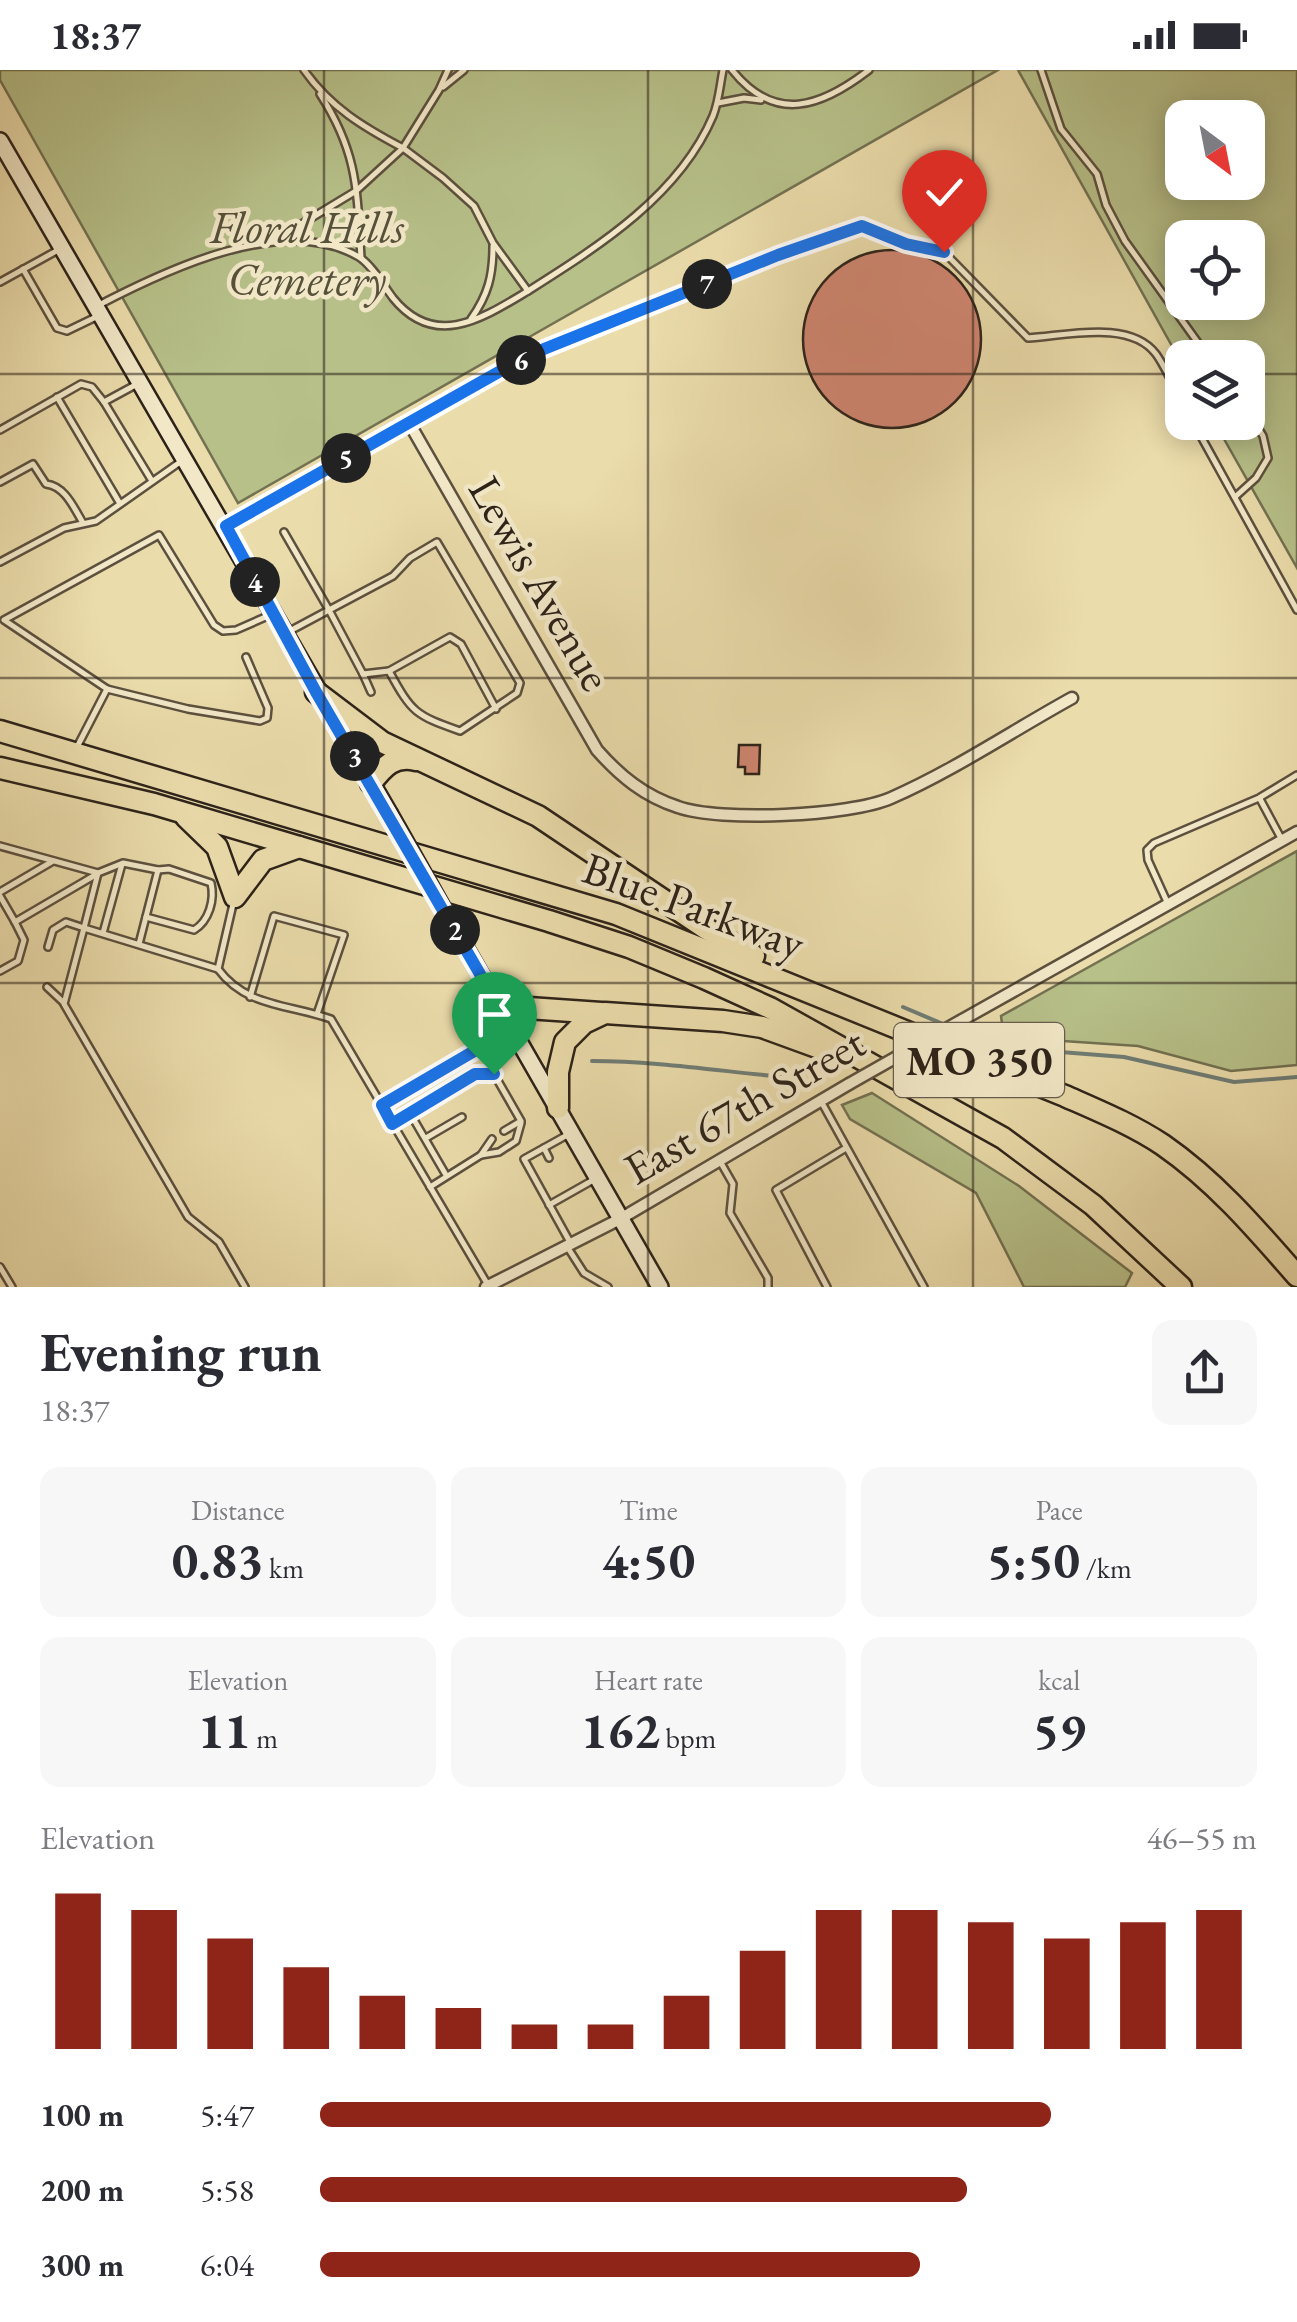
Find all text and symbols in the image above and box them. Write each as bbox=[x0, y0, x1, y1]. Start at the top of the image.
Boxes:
text: 18:37 bbox=[50, 11, 141, 60]
north arrow bbox=[1165, 100, 1265, 200]
map controls bbox=[1165, 100, 1265, 440]
pin bbox=[902, 150, 987, 253]
icon: check bbox=[917, 165, 972, 220]
park label: Floral Hills Cemetery bbox=[209, 198, 405, 308]
button: locate bbox=[1165, 220, 1265, 320]
pin: 7 bbox=[682, 259, 732, 309]
text: 7 bbox=[700, 266, 714, 302]
pin: 6 bbox=[496, 335, 546, 385]
button: layers bbox=[1165, 340, 1265, 440]
text: 6 bbox=[514, 342, 528, 378]
pin: 5 bbox=[321, 433, 371, 483]
text: 5 bbox=[339, 440, 353, 476]
street label: Lewis Avenue bbox=[456, 465, 626, 701]
pin: 4 bbox=[230, 557, 280, 607]
text: 4 bbox=[248, 564, 262, 600]
pin: 3 bbox=[330, 731, 380, 781]
text: 3 bbox=[348, 738, 362, 774]
street label: Blue Parkway bbox=[575, 838, 813, 972]
pin: 2 bbox=[430, 905, 480, 955]
text: 2 bbox=[448, 912, 462, 948]
pin bbox=[452, 972, 537, 1075]
icon: arrive bbox=[467, 987, 522, 1042]
street label: East 67th Street bbox=[613, 1013, 875, 1197]
road number: MO 350 bbox=[894, 1023, 1064, 1097]
text: Evening run bbox=[40, 1316, 322, 1387]
button: share bbox=[1152, 1320, 1257, 1425]
text: 18:37 bbox=[40, 1389, 109, 1431]
text: Distance bbox=[191, 1492, 285, 1528]
text: Time bbox=[619, 1492, 678, 1528]
text: Pace bbox=[1036, 1492, 1083, 1528]
text: 0.83 bbox=[172, 1528, 263, 1593]
text: 4:50 bbox=[602, 1528, 695, 1593]
text: 5:50 bbox=[987, 1528, 1080, 1593]
text: km bbox=[263, 1550, 304, 1586]
text: /km bbox=[1080, 1550, 1132, 1586]
text: Elevation bbox=[187, 1662, 288, 1698]
text: Heart rate bbox=[594, 1662, 703, 1698]
text: kcal bbox=[1038, 1662, 1080, 1698]
text: 11 bbox=[198, 1698, 251, 1763]
text: 162 bbox=[581, 1698, 660, 1763]
text: 59 bbox=[1033, 1698, 1086, 1763]
text: m bbox=[251, 1720, 278, 1756]
text: bpm bbox=[660, 1720, 716, 1756]
text: Elevation bbox=[40, 1817, 155, 1859]
text: 46–55 m bbox=[1147, 1817, 1257, 1859]
text: 100 m bbox=[40, 2094, 124, 2136]
text: 5:47 bbox=[200, 2094, 254, 2136]
text: 200 m bbox=[40, 2169, 124, 2211]
text: 5:58 bbox=[200, 2169, 254, 2211]
text: 300 m bbox=[40, 2244, 124, 2286]
text: 6:04 bbox=[200, 2244, 254, 2286]

